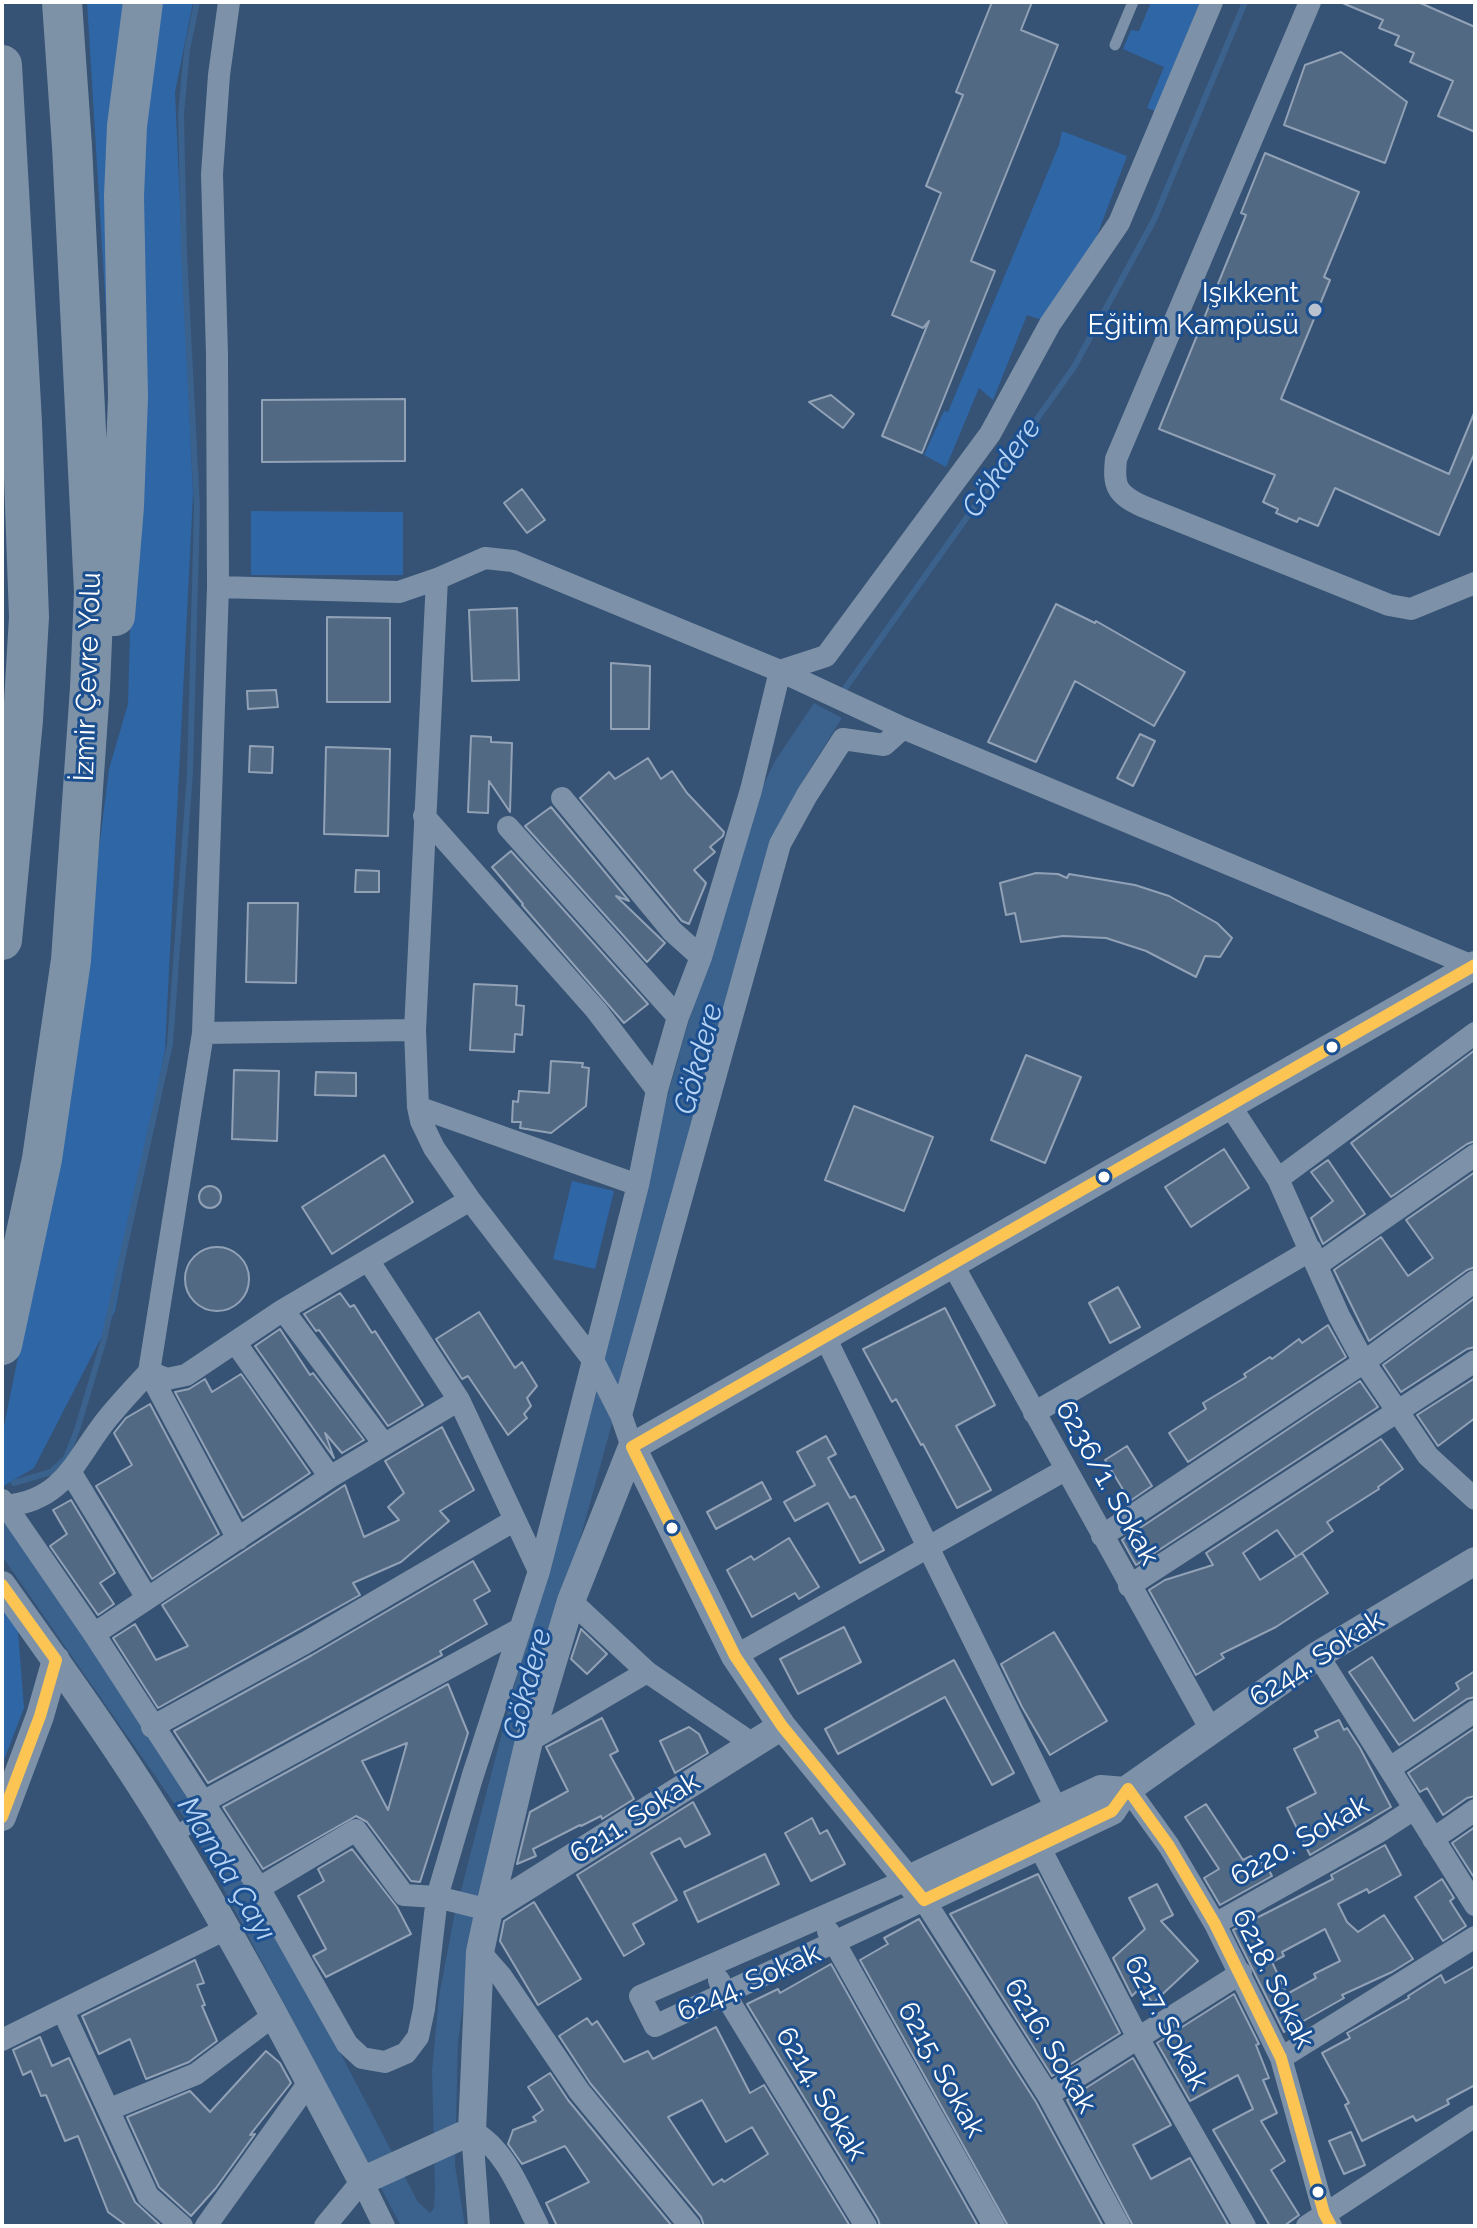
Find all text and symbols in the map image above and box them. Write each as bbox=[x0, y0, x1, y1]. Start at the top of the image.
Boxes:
place label: Işıkkent Eğitim Kampüsü bbox=[1088, 277, 1299, 343]
marker: Işıkkent Eğitim Kampüsü bbox=[1306, 301, 1324, 319]
water label: Gökdere bbox=[955, 411, 1049, 525]
street label: İzmir Çevre Yolu bbox=[68, 572, 108, 782]
water label: Gökdere bbox=[667, 999, 731, 1119]
unlabelled marker bbox=[1324, 1039, 1340, 1055]
unlabelled marker bbox=[1096, 1169, 1112, 1185]
street label: 6236/1. Sokak bbox=[1048, 1395, 1166, 1571]
unlabelled marker bbox=[664, 1520, 680, 1536]
street label: 6244. Sokak bbox=[1244, 1603, 1390, 1715]
water label: Gökdere bbox=[496, 1624, 560, 1744]
street label: 6211. Sokak bbox=[564, 1765, 706, 1871]
street label: 6220. Sokak bbox=[1225, 1788, 1375, 1894]
water label: Manda Çayı bbox=[169, 1790, 283, 1948]
street label: 6218. Sokak bbox=[1225, 1904, 1321, 2054]
street label: 6244. Sokak bbox=[672, 1937, 826, 2029]
street label: 6217. Sokak bbox=[1117, 1950, 1215, 2096]
street label: 6216. Sokak bbox=[997, 1972, 1103, 2120]
street label: 6215. Sokak bbox=[890, 1996, 992, 2144]
street label: 6214. Sokak bbox=[768, 2021, 874, 2167]
unlabelled marker bbox=[1310, 2184, 1326, 2200]

